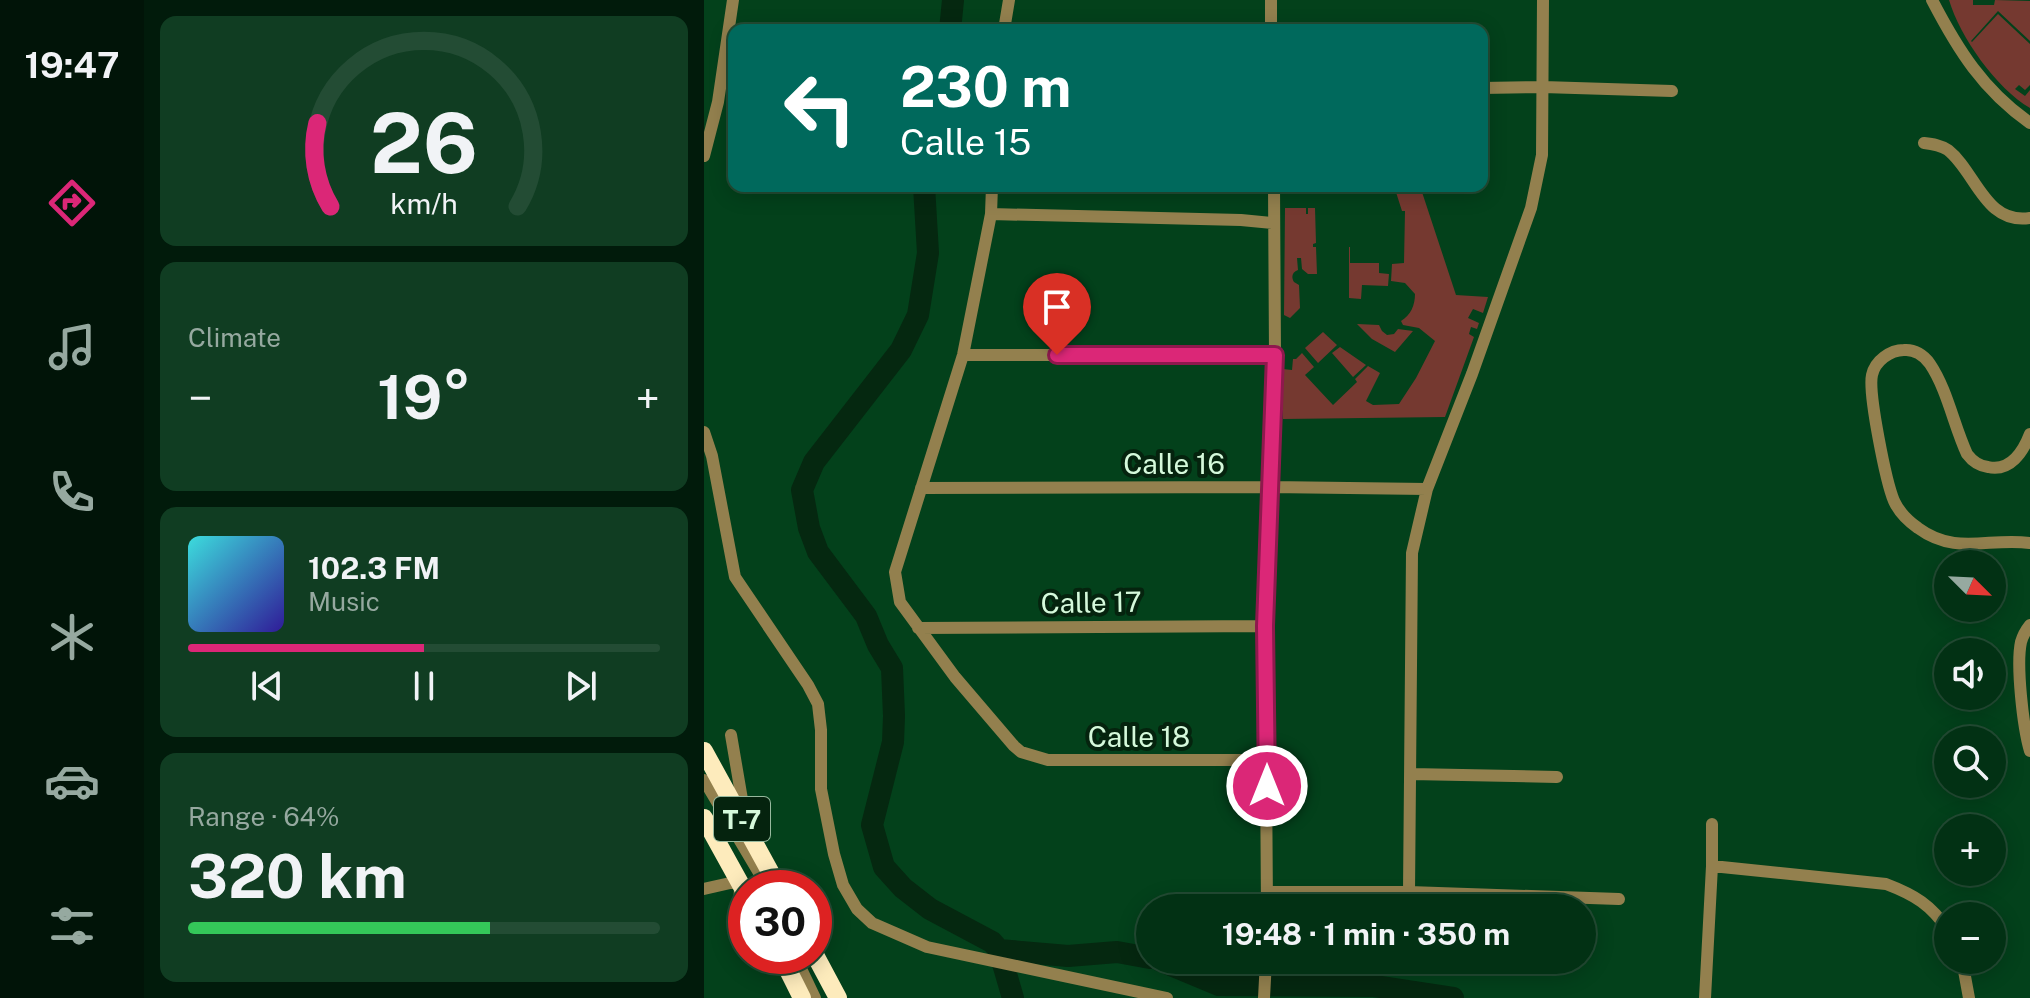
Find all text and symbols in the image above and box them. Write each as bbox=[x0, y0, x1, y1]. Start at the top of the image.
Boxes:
text: 19:47 bbox=[25, 44, 119, 86]
text: 230 m bbox=[900, 54, 1072, 120]
icon: left bbox=[768, 56, 872, 160]
text: 26 bbox=[370, 93, 478, 191]
text: Calle 15 bbox=[900, 121, 1031, 163]
icon: directions bbox=[44, 175, 100, 231]
text: km/h bbox=[390, 187, 458, 220]
pin bbox=[1023, 273, 1091, 355]
icon: arrive bbox=[1035, 285, 1079, 329]
icon: music bbox=[44, 319, 100, 375]
text: Climate bbox=[188, 322, 281, 353]
text: 19° bbox=[377, 362, 471, 433]
text: − bbox=[188, 372, 212, 424]
text: + bbox=[636, 372, 660, 424]
street label: Calle 16 bbox=[1123, 447, 1225, 480]
icon: phone bbox=[44, 464, 100, 520]
text: 102.3 FM bbox=[308, 550, 440, 586]
north arrow bbox=[1934, 550, 2006, 622]
map controls bbox=[1934, 550, 2006, 974]
street label: Calle 17 bbox=[1040, 585, 1142, 619]
text: Music bbox=[308, 586, 380, 617]
icon: climate bbox=[44, 609, 100, 665]
button: sound bbox=[1934, 638, 2006, 710]
icon: previous bbox=[245, 664, 289, 708]
icon: pause bbox=[402, 664, 446, 708]
icon: next bbox=[559, 664, 603, 708]
street label: Calle 18 bbox=[1088, 720, 1190, 753]
button: search bbox=[1934, 726, 2006, 798]
position arrow bbox=[1225, 744, 1309, 828]
icon: car bbox=[44, 753, 100, 809]
road number: T-7 bbox=[714, 797, 770, 841]
text: Range · 64% bbox=[188, 801, 339, 832]
button: + bbox=[1934, 814, 2006, 886]
text: 320 km bbox=[188, 841, 407, 912]
speed limit sign: 30 bbox=[728, 870, 832, 974]
icon: filters bbox=[44, 898, 100, 954]
button: − bbox=[1934, 902, 2006, 974]
text: 19:48 · 1 min · 350 m bbox=[1222, 916, 1510, 952]

